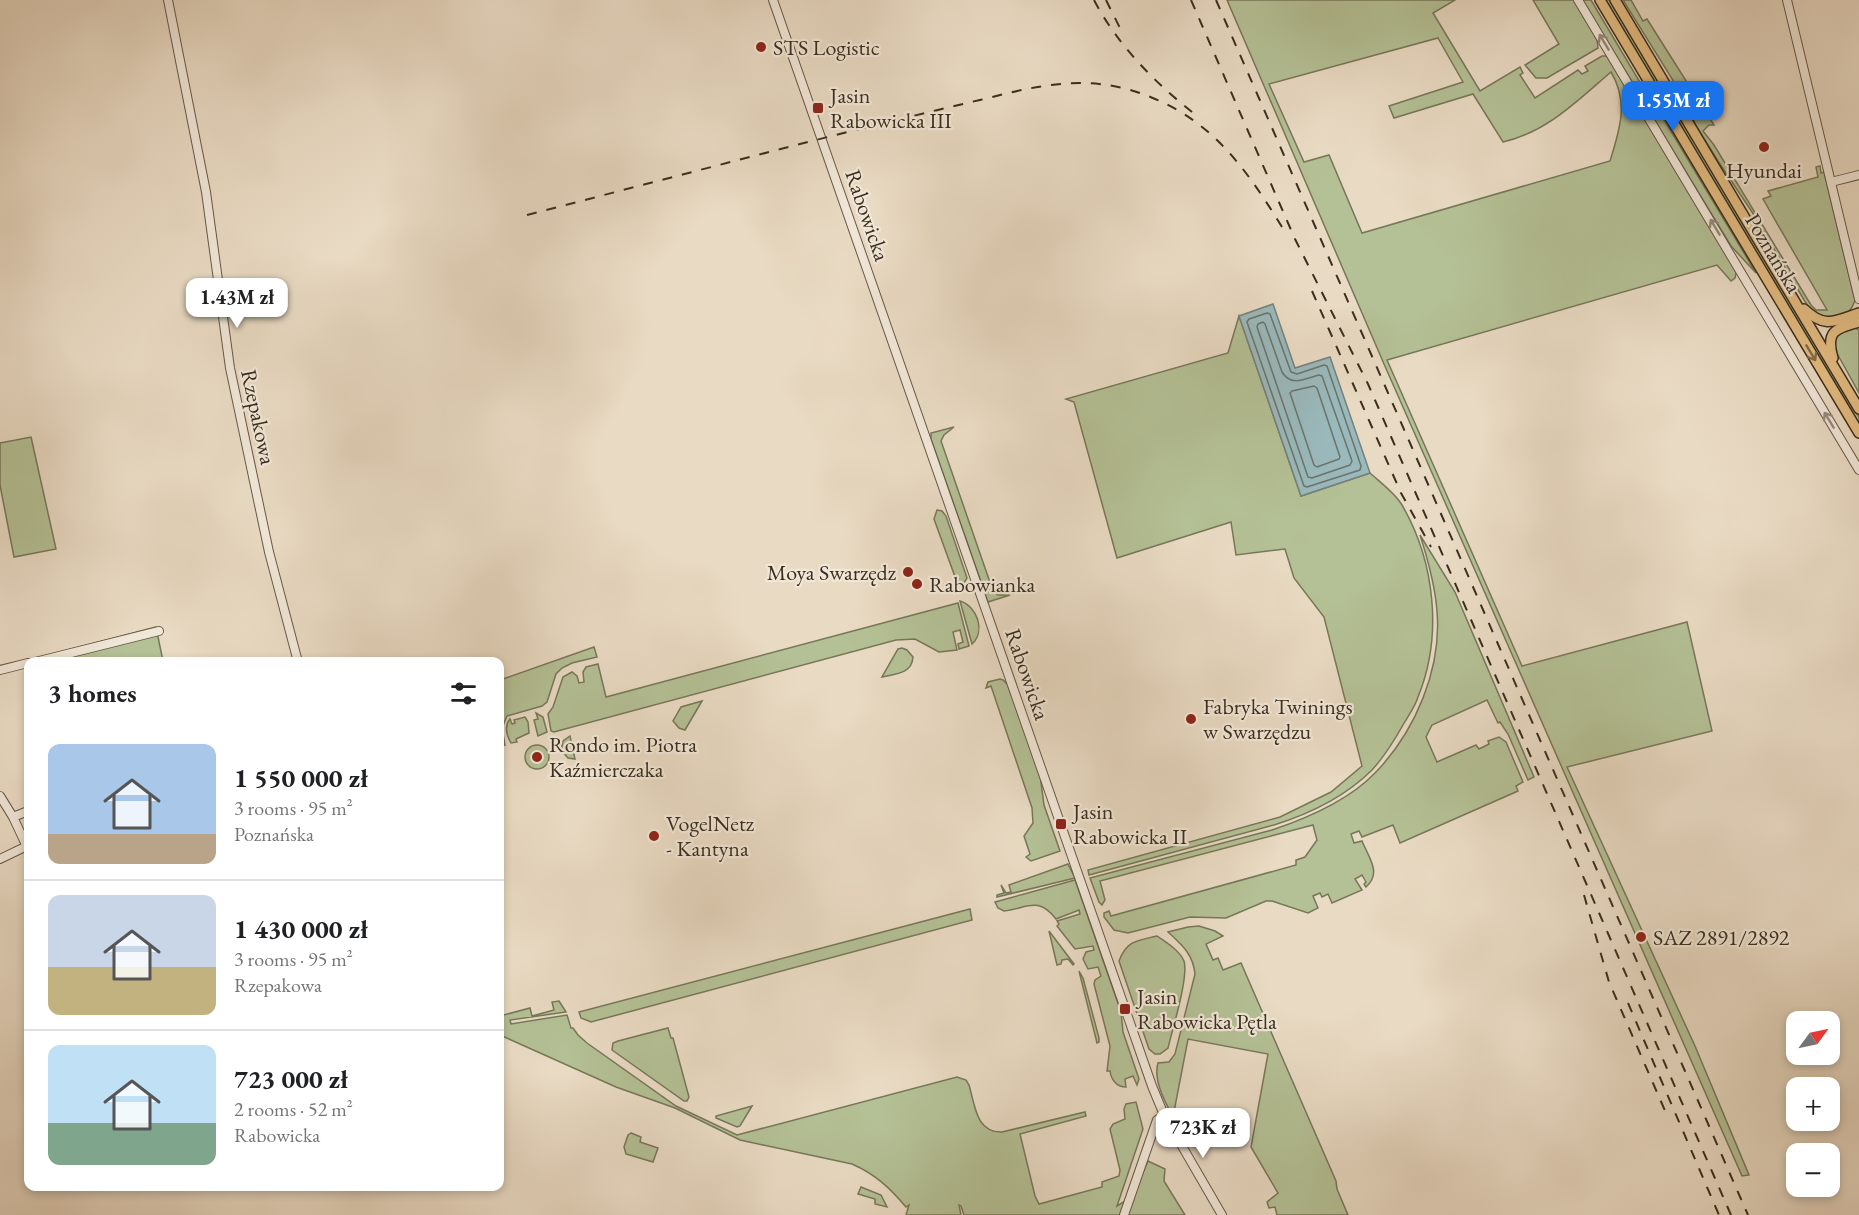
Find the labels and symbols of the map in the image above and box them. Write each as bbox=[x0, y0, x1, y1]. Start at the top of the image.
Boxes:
place label: STS Logistic bbox=[773, 33, 880, 62]
one-way arrow bbox=[1597, 34, 1609, 51]
marker: STS Logistic bbox=[754, 40, 768, 54]
place label: Jasin Rabowicka III bbox=[828, 81, 952, 135]
pin: 1.55M zł bbox=[1611, 81, 1735, 132]
marker: Jasin Rabowicka III bbox=[811, 101, 825, 115]
marker: Hyundai bbox=[1757, 140, 1771, 154]
place label: Hyundai bbox=[1726, 156, 1802, 185]
street label: Rabowicka bbox=[838, 166, 897, 265]
street label: Poznańska bbox=[1738, 208, 1809, 299]
one-way arrow bbox=[1709, 219, 1721, 236]
pin: 1.43M zł bbox=[175, 278, 299, 329]
one-way arrow bbox=[1806, 344, 1818, 361]
street label: Rzepakowa bbox=[234, 367, 283, 468]
one-way arrow bbox=[1823, 412, 1835, 429]
place label: Moya Swarzędz bbox=[767, 558, 897, 587]
marker: Moya Swarzędz bbox=[901, 565, 915, 579]
place label: Rabowianka bbox=[929, 570, 1036, 599]
marker: Rabowianka bbox=[910, 577, 924, 591]
street label: Rabowicka bbox=[998, 625, 1057, 724]
place label: Fabryka Twinings w Swarzędzu bbox=[1203, 692, 1353, 746]
marker: Fabryka Twinings w Swarzędzu bbox=[1184, 712, 1198, 726]
place label: Rondo im. Piotra Kaźmierczaka bbox=[549, 730, 697, 784]
marker: Rondo im. Piotra Kaźmierczaka bbox=[530, 750, 544, 764]
place label: Jasin Rabowicka II bbox=[1071, 797, 1188, 851]
place label: VogelNetz - Kantyna bbox=[666, 809, 755, 863]
marker: Jasin Rabowicka II bbox=[1054, 817, 1068, 831]
marker: VogelNetz - Kantyna bbox=[647, 829, 661, 843]
place label: SAZ 2891/2892 bbox=[1653, 923, 1790, 952]
marker: SAZ 2891/2892 bbox=[1634, 930, 1648, 944]
place label: Jasin Rabowicka Pętla bbox=[1135, 982, 1277, 1036]
marker: Jasin Rabowicka Pętla bbox=[1118, 1002, 1132, 1016]
north arrow bbox=[1786, 1011, 1840, 1065]
pin: 723K zł bbox=[1148, 1108, 1258, 1159]

